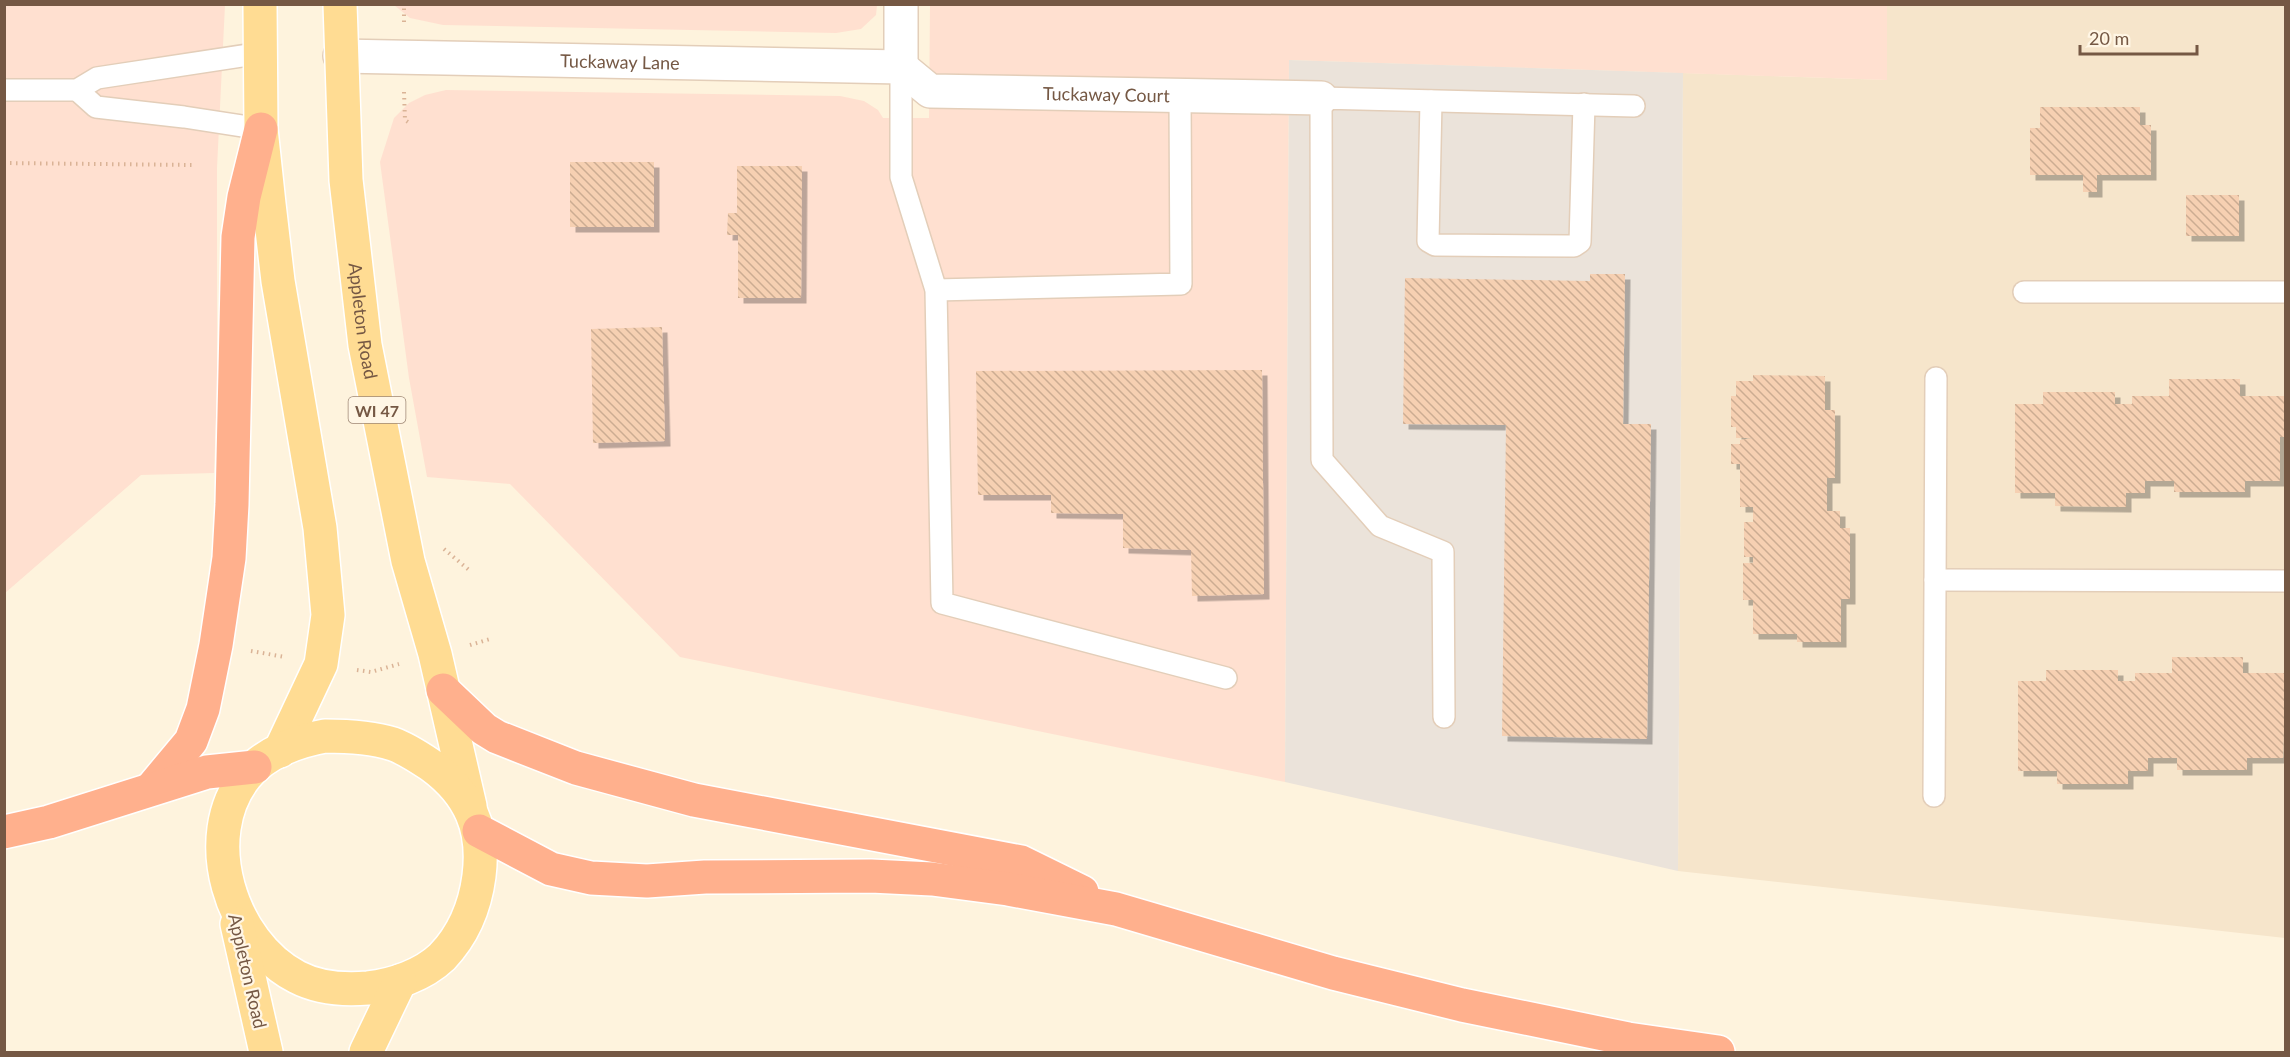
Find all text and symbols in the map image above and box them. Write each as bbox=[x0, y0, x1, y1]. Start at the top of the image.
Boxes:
scale bar bbox=[2080, 18, 2197, 56]
text: 20 m bbox=[2089, 27, 2129, 49]
street label: Tuckaway Lane bbox=[560, 49, 680, 74]
street label: Tuckaway Court bbox=[1043, 82, 1170, 106]
street label: Appleton Road bbox=[345, 261, 383, 381]
road number: WI 47 bbox=[348, 397, 406, 423]
street label: Appleton Road bbox=[224, 911, 272, 1031]

